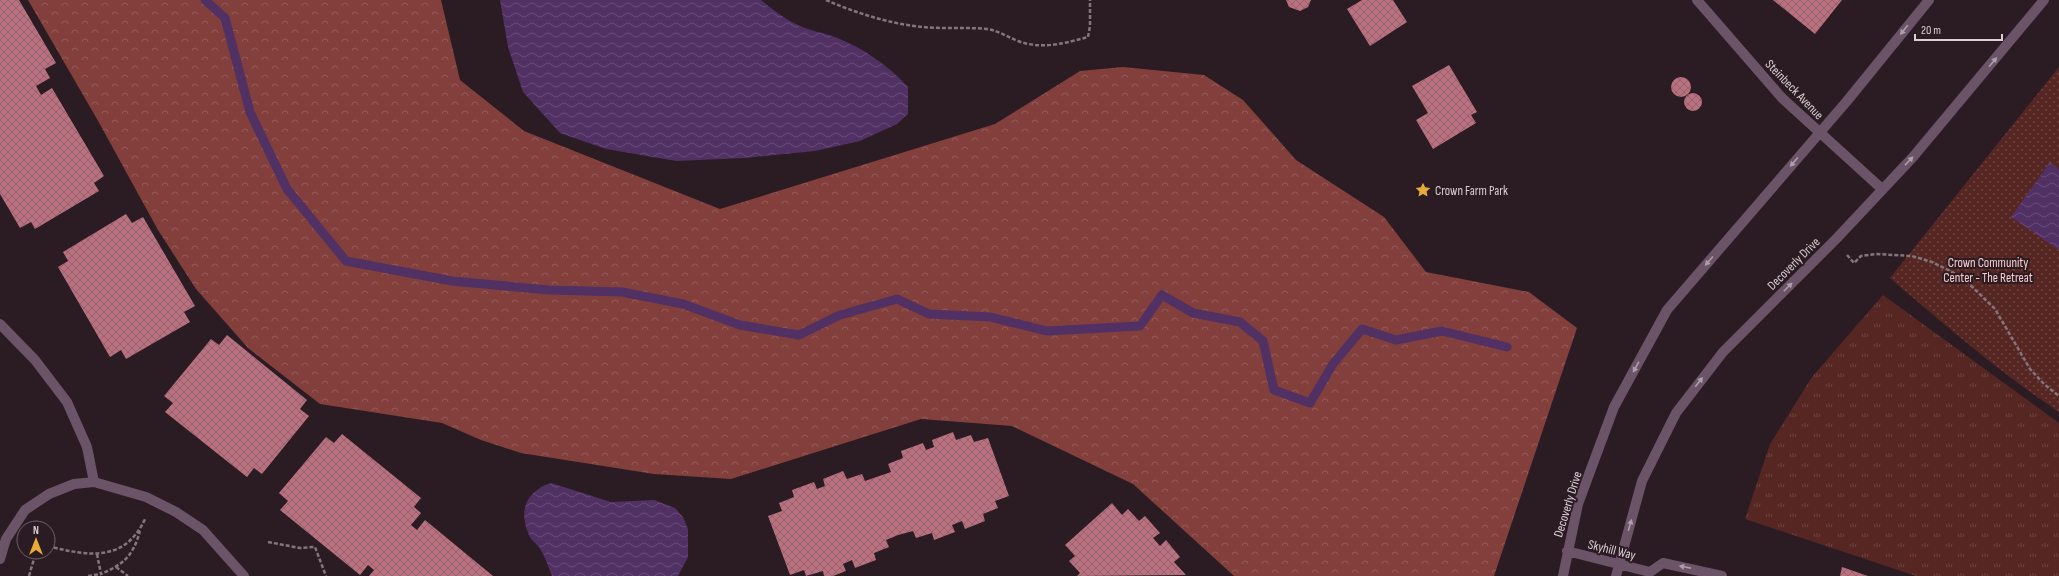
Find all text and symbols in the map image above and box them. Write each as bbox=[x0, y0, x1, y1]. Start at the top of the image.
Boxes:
scale bar bbox=[1915, 16, 2002, 42]
text: 20 m bbox=[1921, 23, 1941, 38]
one-way arrow bbox=[1900, 25, 1909, 36]
street label: Steinbeck Avenue bbox=[1762, 56, 1827, 123]
one-way arrow bbox=[1989, 56, 1998, 67]
one-way arrow bbox=[1905, 156, 1914, 166]
one-way arrow bbox=[1789, 157, 1799, 167]
place icon: Crown Farm Park bbox=[1414, 181, 1432, 199]
place label: Crown Farm Park bbox=[1435, 183, 1508, 199]
street label: Decoverly Drive bbox=[1764, 234, 1823, 293]
one-way arrow bbox=[1705, 255, 1714, 266]
park label: Crown Community Center - The Retreat bbox=[1943, 255, 2033, 286]
one-way arrow bbox=[1783, 282, 1793, 292]
one-way arrow bbox=[1633, 361, 1639, 373]
one-way arrow bbox=[1695, 377, 1703, 387]
street label: Decoverly Drive bbox=[1550, 469, 1586, 539]
one-way arrow bbox=[1627, 519, 1633, 531]
north arrow bbox=[16, 520, 56, 560]
text: N bbox=[33, 524, 39, 537]
street label: Skyhill Way bbox=[1586, 536, 1637, 564]
one-way arrow bbox=[1679, 563, 1691, 569]

